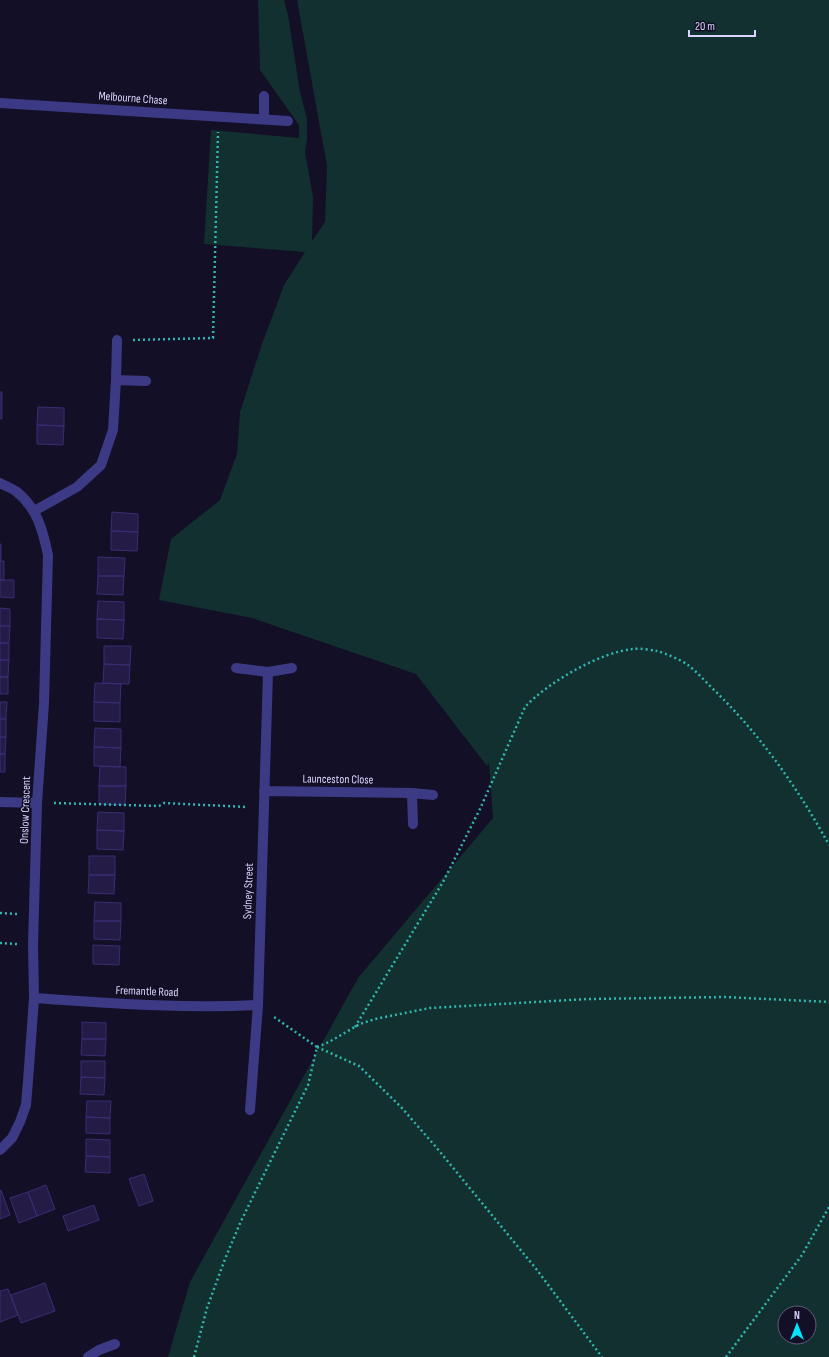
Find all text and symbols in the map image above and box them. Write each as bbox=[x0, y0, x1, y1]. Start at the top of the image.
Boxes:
scale bar bbox=[689, 12, 755, 38]
text: 20 m bbox=[695, 19, 715, 34]
street label: Melbourne Chase bbox=[98, 89, 168, 108]
street label: Launceston Close bbox=[302, 771, 374, 788]
street label: Onslow Crescent bbox=[17, 776, 34, 844]
street label: Sydney Street bbox=[240, 862, 257, 919]
street label: Fremantle Road bbox=[115, 983, 179, 1000]
north arrow bbox=[777, 1305, 817, 1345]
text: N bbox=[794, 1309, 800, 1322]

